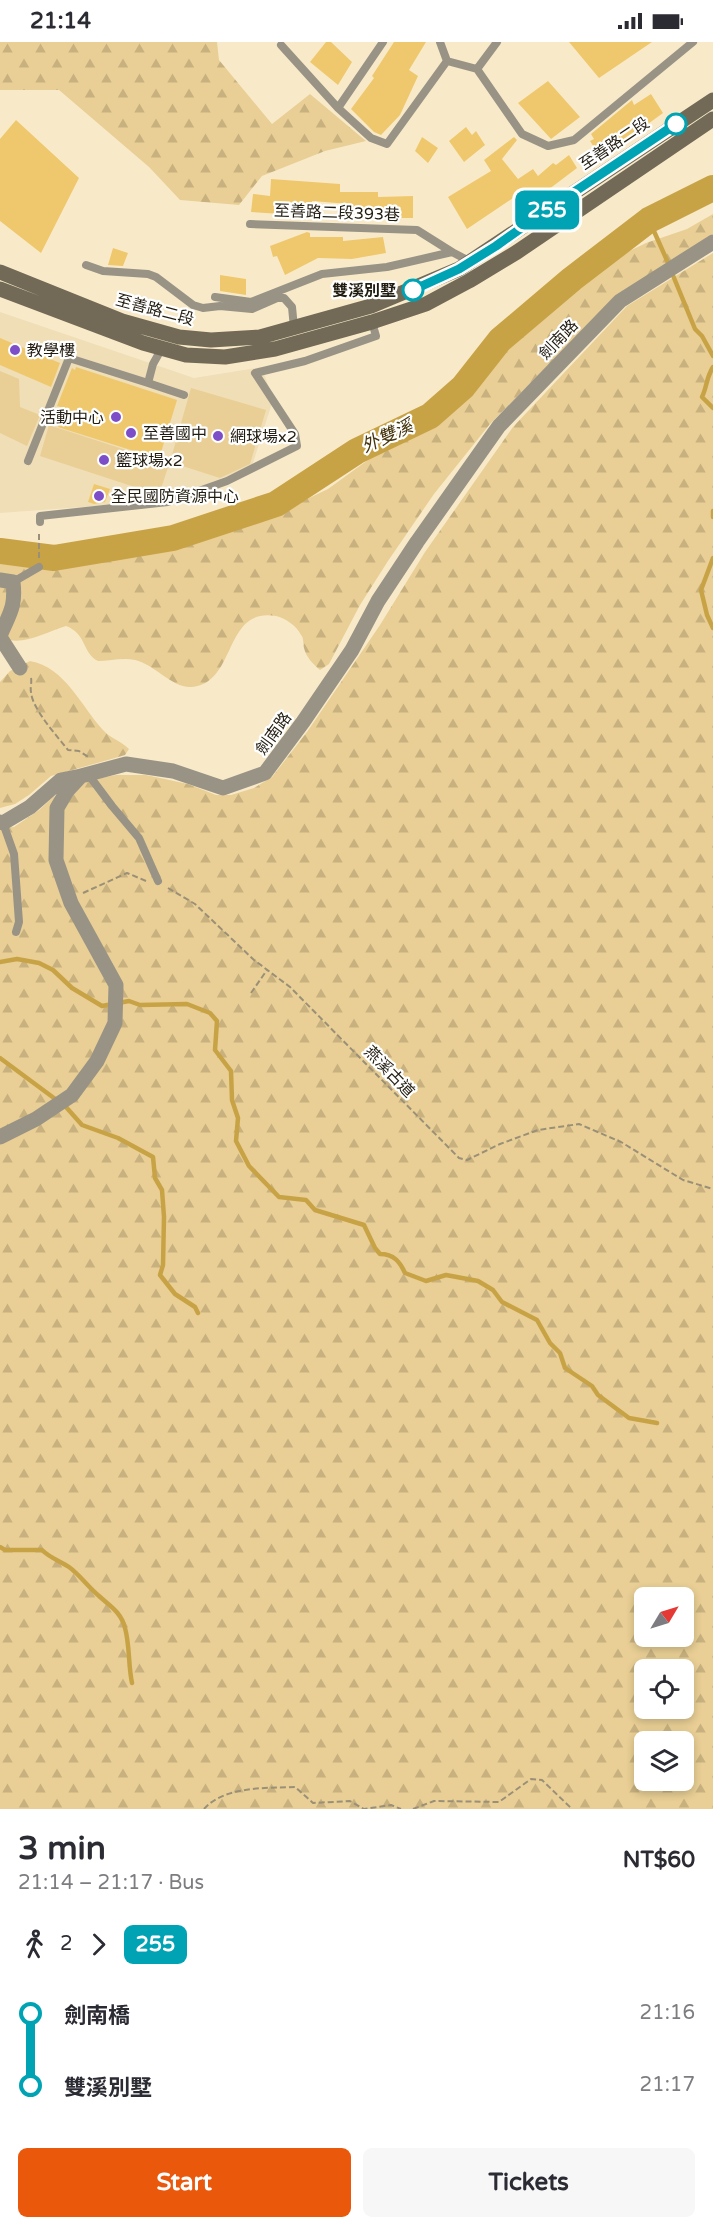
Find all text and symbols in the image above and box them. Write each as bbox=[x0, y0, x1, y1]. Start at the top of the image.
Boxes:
text: 21:14 bbox=[30, 8, 91, 34]
street label: 至善路二段 bbox=[576, 113, 653, 174]
unlabelled marker bbox=[665, 113, 687, 135]
line badge: 255 bbox=[512, 190, 582, 230]
text: 255 bbox=[527, 198, 567, 223]
street label: 至善路二段393巷 bbox=[274, 201, 400, 225]
marker: 雙溪別墅 bbox=[402, 279, 424, 301]
place label: 雙溪別墅 bbox=[332, 281, 396, 301]
street label: 至善路二段 bbox=[114, 290, 196, 330]
street label: 劍南路 bbox=[535, 315, 583, 364]
place label: 教學樓 bbox=[27, 341, 75, 361]
marker: 教學樓 bbox=[8, 343, 22, 357]
place label: 活動中心 bbox=[40, 408, 104, 428]
marker: 活動中心 bbox=[109, 410, 123, 424]
water label: 外雙溪 bbox=[358, 413, 419, 457]
place label: 至善國中 bbox=[143, 424, 207, 444]
marker: 至善國中 bbox=[124, 426, 138, 440]
place label: 網球場x2 bbox=[230, 427, 297, 447]
marker: 網球場x2 bbox=[211, 429, 225, 443]
place label: 籃球場x2 bbox=[116, 451, 183, 471]
marker: 籃球場x2 bbox=[97, 453, 111, 467]
place label: 全民國防資源中心 bbox=[111, 487, 239, 507]
marker: 全民國防資源中心 bbox=[92, 489, 106, 503]
street label: 劍南路 bbox=[252, 708, 296, 759]
street label: 燕溪古道 bbox=[360, 1042, 419, 1102]
north arrow bbox=[634, 1587, 694, 1647]
map controls bbox=[634, 1587, 694, 1791]
button: locate bbox=[634, 1659, 694, 1719]
button: layers bbox=[634, 1731, 694, 1791]
text: 3 min bbox=[18, 1829, 106, 1868]
text: NT$60 bbox=[623, 1847, 695, 1873]
text: 21:14 – 21:17 · Bus bbox=[18, 1871, 204, 1895]
icon: walk bbox=[18, 1928, 51, 1961]
icon: forward bbox=[82, 1928, 115, 1961]
text: 2 bbox=[60, 1932, 73, 1956]
text: 255 bbox=[136, 1932, 175, 1957]
text: 21:16 bbox=[640, 2001, 695, 2025]
text: 劍南橋 bbox=[64, 2003, 130, 2029]
text: 21:17 bbox=[640, 2073, 695, 2097]
text: 雙溪別墅 bbox=[64, 2075, 152, 2101]
button: Start bbox=[18, 2148, 351, 2217]
button: Tickets bbox=[363, 2148, 695, 2217]

